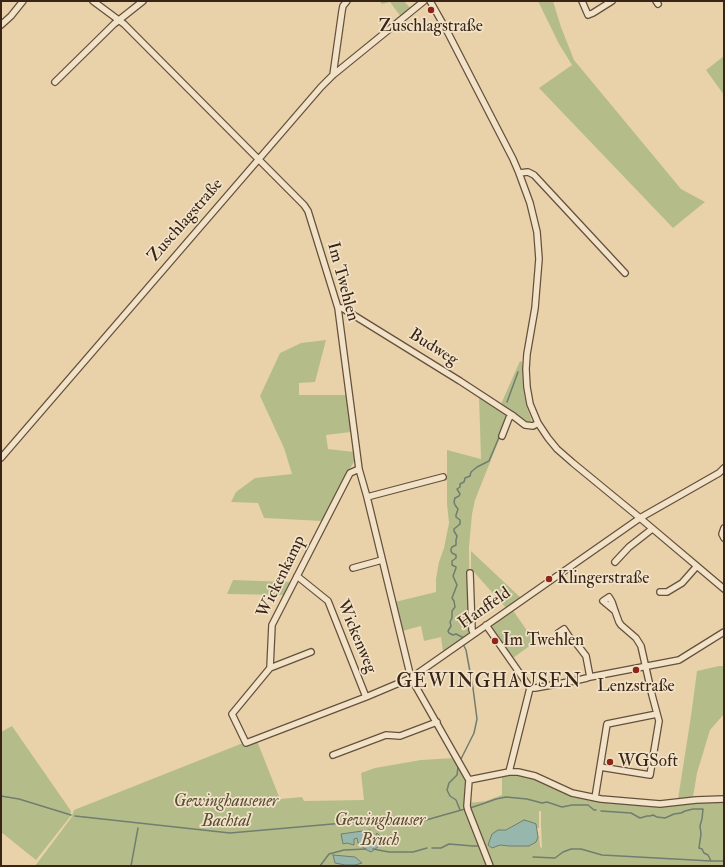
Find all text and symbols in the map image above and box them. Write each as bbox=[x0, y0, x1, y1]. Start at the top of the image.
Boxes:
marker: Zuschlagstraße bbox=[426, 5, 436, 15]
place label: Zuschlagstraße bbox=[379, 17, 483, 37]
street label: Zuschlagstraße bbox=[144, 175, 228, 267]
street label: Im Twehlen bbox=[322, 240, 362, 324]
street label: Budweg bbox=[405, 325, 461, 371]
street label: Wickenkamp bbox=[253, 533, 311, 621]
place label: Klingerstraße bbox=[557, 569, 649, 589]
marker: Klingerstraße bbox=[544, 574, 554, 584]
street label: Hanffeld bbox=[455, 584, 515, 634]
street label: Wickenweg bbox=[331, 597, 381, 677]
place label: Im Twehlen bbox=[503, 631, 584, 651]
marker: Im Twehlen bbox=[490, 636, 500, 646]
marker: Lenzstraße bbox=[631, 665, 641, 675]
district label: GEWINGHAUSEN bbox=[396, 672, 582, 694]
place label: Lenzstraße bbox=[597, 677, 675, 697]
place label: WGSoft bbox=[618, 752, 678, 772]
marker: WGSoft bbox=[605, 757, 615, 767]
park label: Gewinghausener Bachtal bbox=[174, 792, 278, 832]
park label: Gewinghauser Bruch bbox=[335, 811, 425, 851]

